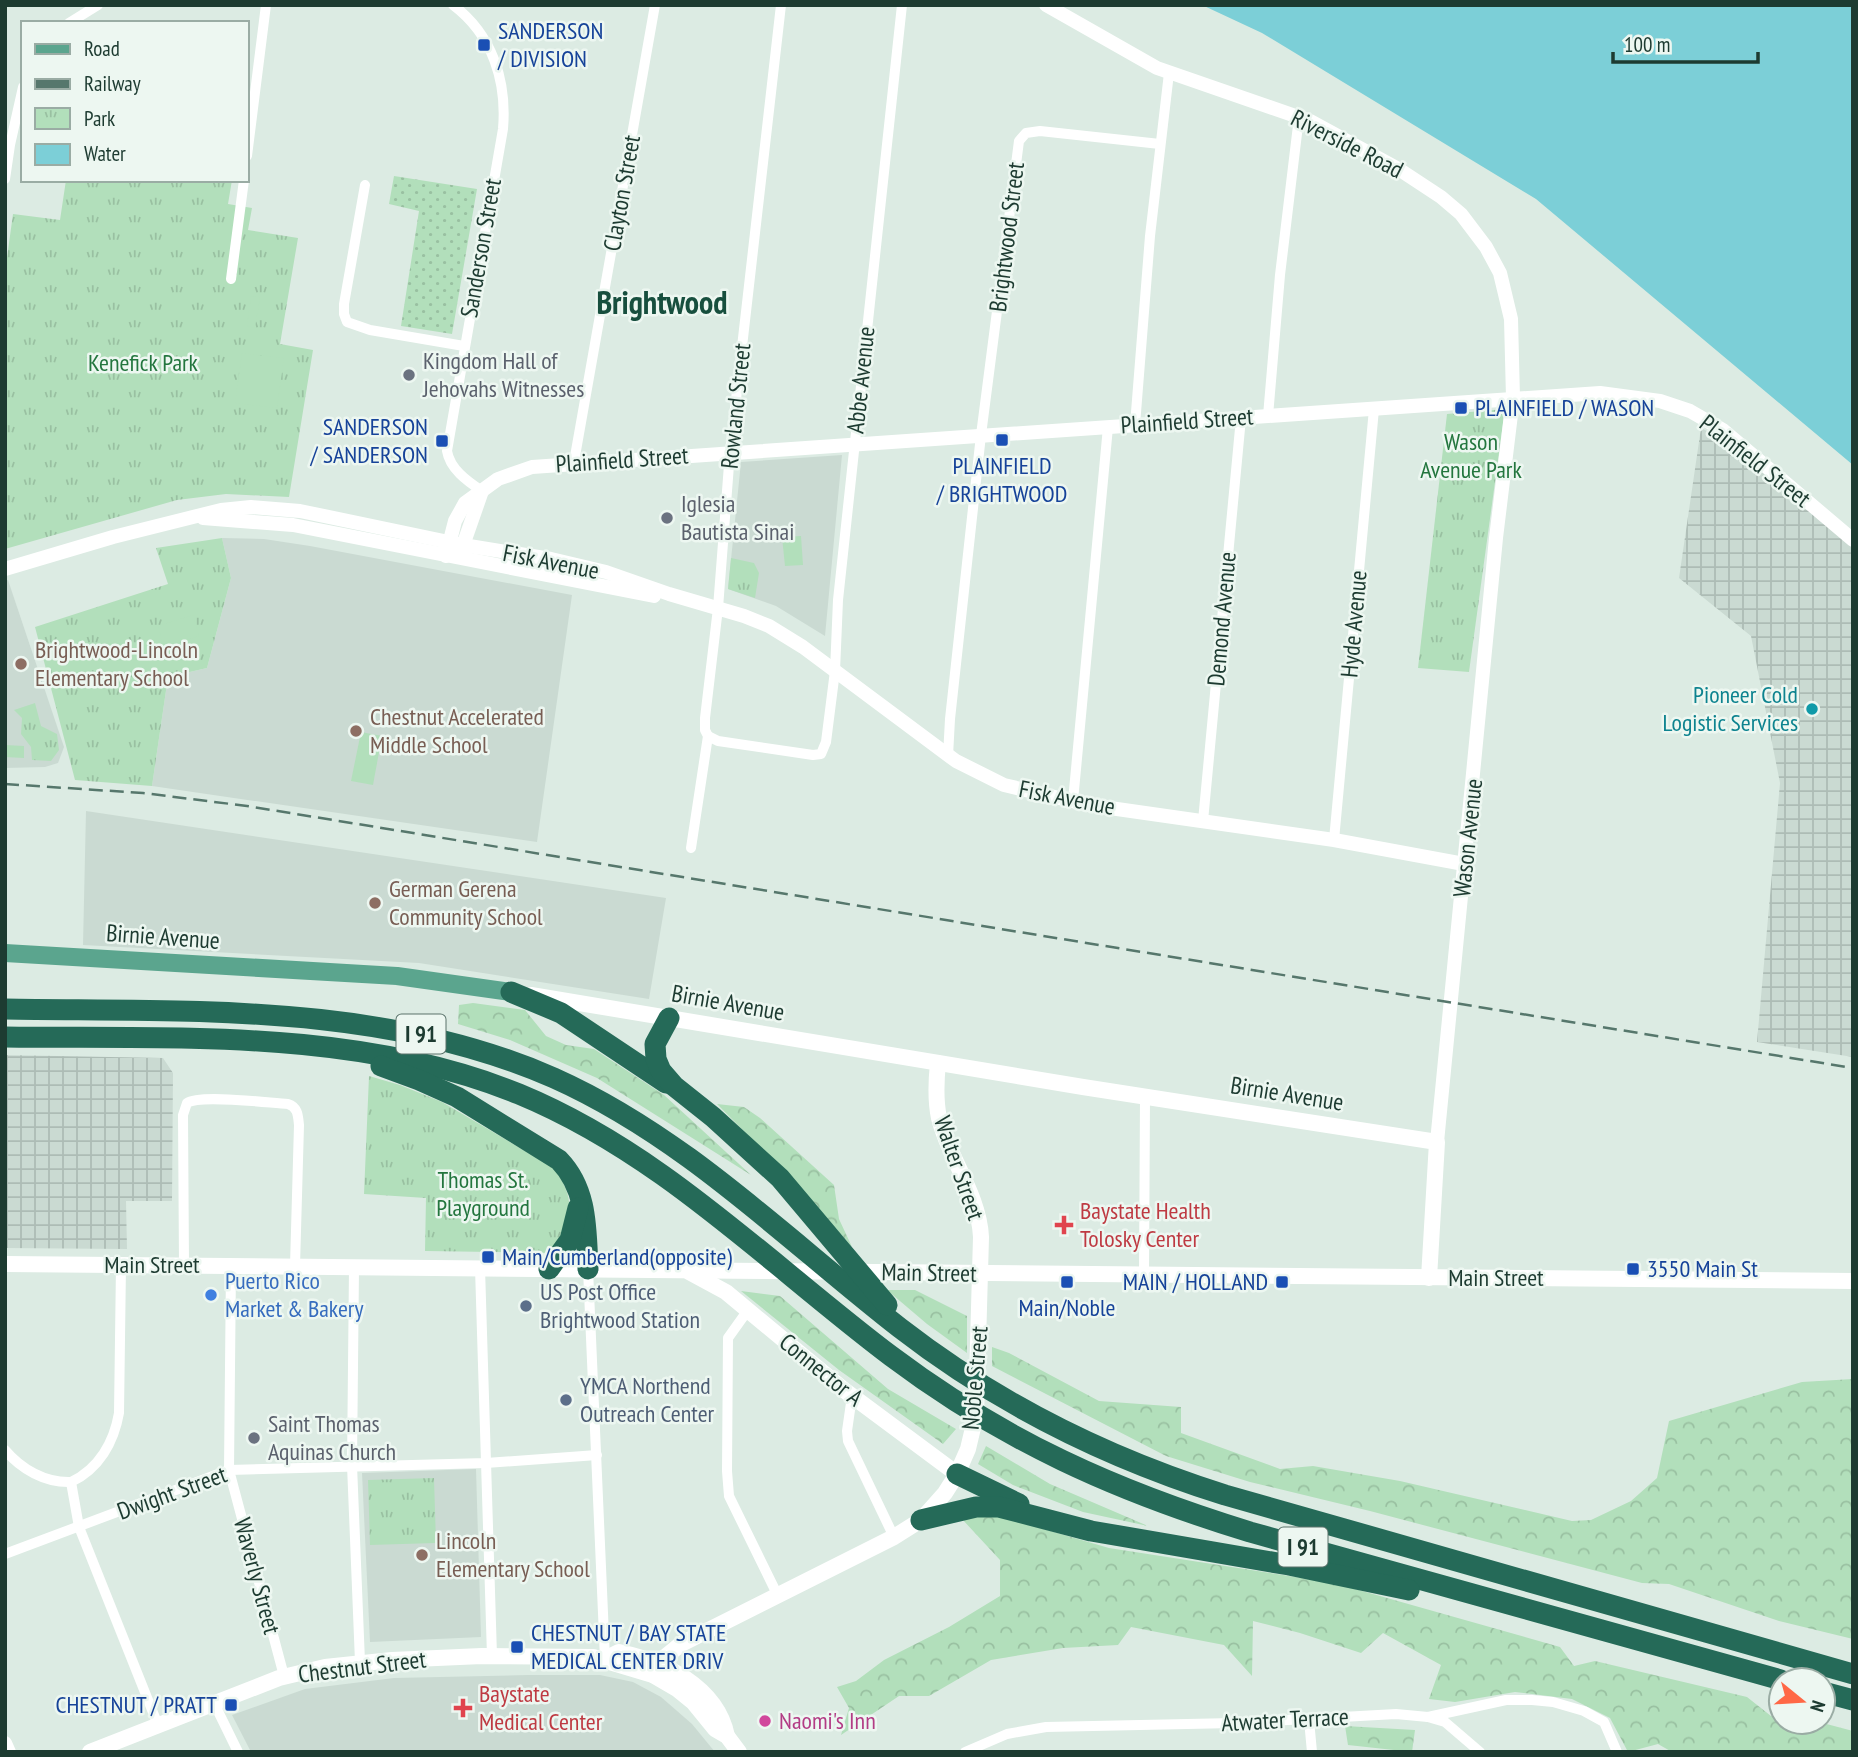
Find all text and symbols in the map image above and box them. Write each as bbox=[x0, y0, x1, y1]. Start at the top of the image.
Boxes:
place label: SANDERSON / DIVISION bbox=[497, 15, 603, 74]
legend bbox=[21, 21, 248, 182]
scale bar bbox=[1613, 21, 1758, 65]
text: 100 m bbox=[1624, 31, 1670, 58]
text: Road bbox=[84, 35, 120, 62]
marker: SANDERSON / DIVISION bbox=[476, 37, 492, 53]
text: Railway bbox=[84, 70, 141, 97]
street label: Riverside Road bbox=[1286, 102, 1409, 185]
text: Park bbox=[84, 105, 115, 132]
street label: Clayton Street bbox=[596, 132, 647, 253]
text: Water bbox=[84, 140, 126, 167]
street label: Brightwood Street bbox=[982, 160, 1031, 314]
street label: Sanderson Street bbox=[453, 175, 508, 320]
district label: Brightwood bbox=[596, 281, 728, 323]
street label: Abbe Avenue bbox=[839, 325, 882, 435]
street label: Rowland Street bbox=[714, 341, 758, 470]
place label: Kingdom Hall of Jehovahs Witnesses bbox=[422, 345, 584, 404]
park label: Kenefick Park bbox=[88, 347, 199, 378]
marker: Kingdom Hall of Jehovahs Witnesses bbox=[401, 367, 417, 383]
place label: PLAINFIELD / WASON bbox=[1475, 392, 1654, 423]
street label: Plainfield Street bbox=[1120, 400, 1255, 441]
marker: PLAINFIELD / WASON bbox=[1453, 400, 1469, 416]
street label: Plainfield Street bbox=[1693, 407, 1818, 514]
place label: SANDERSON / SANDERSON bbox=[310, 411, 428, 470]
park label: Wason Avenue Park bbox=[1420, 426, 1522, 485]
marker: PLAINFIELD / BRIGHTWOOD bbox=[994, 432, 1010, 448]
marker: SANDERSON / SANDERSON bbox=[434, 433, 450, 449]
street label: Plainfield Street bbox=[555, 439, 690, 480]
place label: PLAINFIELD / BRIGHTWOOD bbox=[936, 450, 1067, 509]
place label: Iglesia Bautista Sinai bbox=[681, 488, 794, 547]
marker: Iglesia Bautista Sinai bbox=[659, 510, 675, 526]
street label: Fisk Avenue bbox=[500, 537, 602, 586]
street label: Demond Avenue bbox=[1200, 551, 1243, 687]
street label: Hyde Avenue bbox=[1333, 569, 1374, 679]
place label: Brightwood-Lincoln Elementary School bbox=[35, 634, 198, 693]
marker: Brightwood-Lincoln Elementary School bbox=[13, 656, 29, 672]
place label: Pioneer Cold Logistic Services bbox=[1663, 679, 1798, 738]
place label: Chestnut Accelerated Middle School bbox=[370, 701, 544, 760]
marker: Pioneer Cold Logistic Services bbox=[1804, 701, 1820, 717]
marker: Chestnut Accelerated Middle School bbox=[348, 723, 364, 739]
street label: Fisk Avenue bbox=[1016, 773, 1118, 822]
street label: Wason Avenue bbox=[1446, 777, 1489, 899]
place label: German Gerena Community School bbox=[389, 873, 543, 932]
marker: German Gerena Community School bbox=[367, 895, 383, 911]
street label: Birnie Avenue bbox=[105, 917, 221, 956]
street label: Birnie Avenue bbox=[669, 977, 787, 1028]
road number: I 91 bbox=[396, 1015, 446, 1054]
street label: Birnie Avenue bbox=[1228, 1069, 1346, 1118]
street label: Walter Street bbox=[927, 1112, 992, 1224]
park label: Thomas St. Playground bbox=[436, 1164, 530, 1223]
place label: Baystate Health Tolosky Center bbox=[1080, 1195, 1211, 1254]
marker: Baystate Health Tolosky Center bbox=[1054, 1215, 1074, 1235]
place label: Main/Cumberland(opposite) bbox=[502, 1241, 732, 1272]
street label: Main Street bbox=[104, 1249, 200, 1280]
marker: Main/Cumberland(opposite) bbox=[480, 1249, 496, 1265]
place label: 3550 Main St bbox=[1647, 1253, 1758, 1284]
street label: Main Street bbox=[881, 1256, 977, 1289]
marker: 3550 Main St bbox=[1625, 1261, 1641, 1277]
street label: Main Street bbox=[1448, 1262, 1544, 1293]
place label: Puerto Rico Market & Bakery bbox=[225, 1265, 363, 1324]
place label: MAIN / HOLLAND bbox=[1123, 1266, 1268, 1297]
marker: Main/Noble bbox=[1059, 1274, 1075, 1290]
marker: MAIN / HOLLAND bbox=[1274, 1274, 1290, 1290]
place label: US Post Office Brightwood Station bbox=[540, 1276, 700, 1335]
marker: Puerto Rico Market & Bakery bbox=[203, 1287, 219, 1303]
place label: Main/Noble bbox=[1019, 1292, 1115, 1323]
marker: US Post Office Brightwood Station bbox=[518, 1298, 534, 1314]
street label: Noble Street bbox=[955, 1324, 995, 1431]
street label: Connector A bbox=[773, 1326, 870, 1413]
place label: YMCA Northend Outreach Center bbox=[580, 1370, 715, 1429]
marker: YMCA Northend Outreach Center bbox=[558, 1392, 574, 1408]
place label: Saint Thomas Aquinas Church bbox=[268, 1408, 396, 1467]
marker: Saint Thomas Aquinas Church bbox=[246, 1430, 262, 1446]
street label: Dwight Street bbox=[113, 1458, 231, 1527]
street label: Waverly Street bbox=[227, 1514, 288, 1638]
place label: Lincoln Elementary School bbox=[436, 1525, 590, 1584]
road number: I 91 bbox=[1278, 1528, 1328, 1566]
marker: Lincoln Elementary School bbox=[414, 1547, 430, 1563]
place label: CHESTNUT / BAY STATE MEDICAL CENTER DRIV bbox=[531, 1617, 726, 1676]
marker: CHESTNUT / BAY STATE MEDICAL CENTER DRIV bbox=[509, 1639, 525, 1655]
street label: Chestnut Street bbox=[296, 1643, 428, 1690]
north arrow bbox=[1767, 1666, 1837, 1736]
place label: Baystate Medical Center bbox=[479, 1678, 603, 1737]
place label: CHESTNUT / PRATT bbox=[55, 1689, 217, 1720]
marker: CHESTNUT / PRATT bbox=[223, 1697, 239, 1713]
marker: Baystate Medical Center bbox=[453, 1698, 473, 1718]
text: N bbox=[1805, 1698, 1831, 1715]
street label: Atwater Terrace bbox=[1220, 1701, 1350, 1738]
place label: Naomi's Inn bbox=[779, 1705, 876, 1736]
marker: Naomi's Inn bbox=[757, 1713, 773, 1729]

